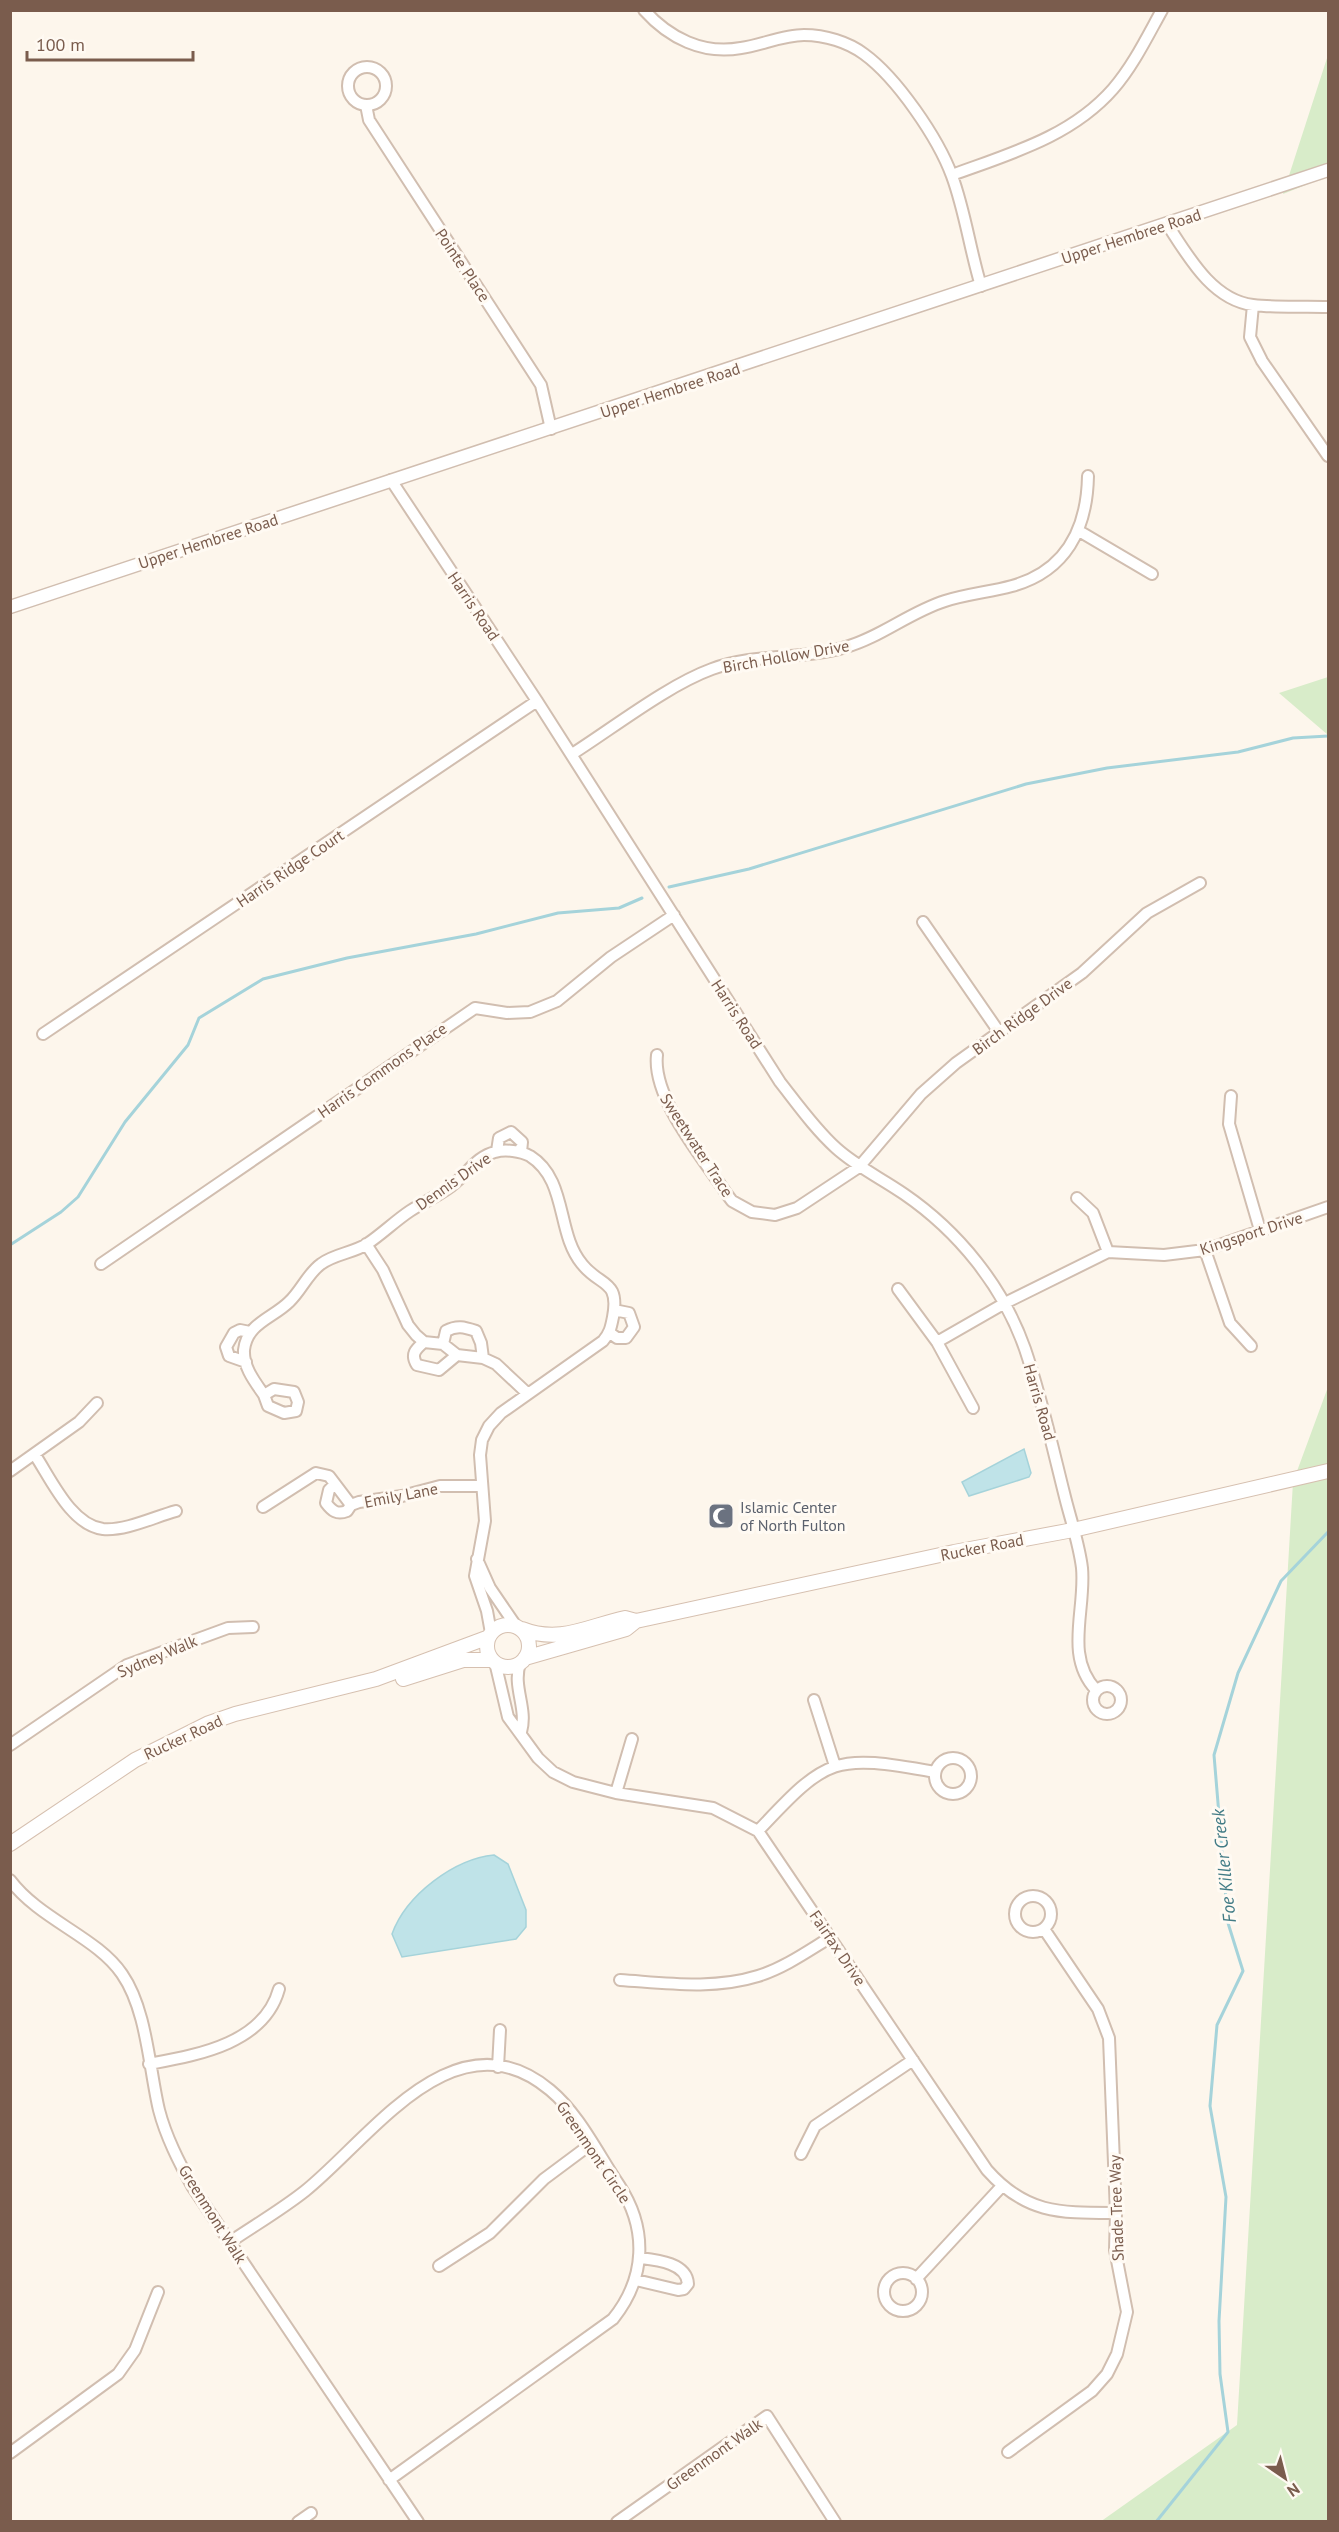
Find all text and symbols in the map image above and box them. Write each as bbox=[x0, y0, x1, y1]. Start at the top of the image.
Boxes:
scale bar bbox=[27, 24, 194, 62]
text: 100 m bbox=[36, 33, 85, 56]
street label: Upper Hembree Road bbox=[1059, 204, 1203, 268]
street label: Pointe Place bbox=[431, 225, 495, 305]
street label: Upper Hembree Road bbox=[598, 358, 742, 422]
street label: Upper Hembree Road bbox=[136, 509, 280, 573]
street label: Harris Road bbox=[444, 568, 504, 644]
street label: Birch Hollow Drive bbox=[721, 635, 851, 677]
street label: Harris Ridge Court bbox=[232, 824, 348, 911]
street label: Birch Ridge Drive bbox=[968, 973, 1076, 1059]
street label: Harris Road bbox=[707, 976, 767, 1052]
street label: Harris Commons Place bbox=[314, 1018, 450, 1122]
street label: Sweetwater Trace bbox=[656, 1089, 738, 1201]
street label: Dennis Drive bbox=[412, 1148, 494, 1214]
street label: Kingsport Drive bbox=[1197, 1207, 1305, 1259]
street label: Harris Road bbox=[1020, 1361, 1060, 1443]
street label: Emily Lane bbox=[363, 1478, 439, 1512]
place label: Islamic Center of North Fulton bbox=[740, 1497, 846, 1535]
mosque icon: Islamic Center of North Fulton bbox=[706, 1501, 736, 1531]
street label: Rucker Road bbox=[939, 1529, 1025, 1565]
street label: Sydney Walk bbox=[114, 1630, 200, 1682]
street label: Rucker Road bbox=[141, 1710, 225, 1764]
water label: Foe Killer Creek bbox=[1206, 1807, 1241, 1924]
street label: Fairfax Drive bbox=[805, 1906, 871, 1990]
street label: Greenmont Circle bbox=[552, 2097, 636, 2207]
street label: Shade Tree Way bbox=[1104, 2154, 1128, 2262]
street label: Greenmont Walk bbox=[175, 2161, 252, 2267]
street label: Greenmont Walk bbox=[662, 2413, 766, 2494]
north arrow bbox=[1255, 2448, 1315, 2508]
text: N bbox=[1284, 2479, 1304, 2501]

